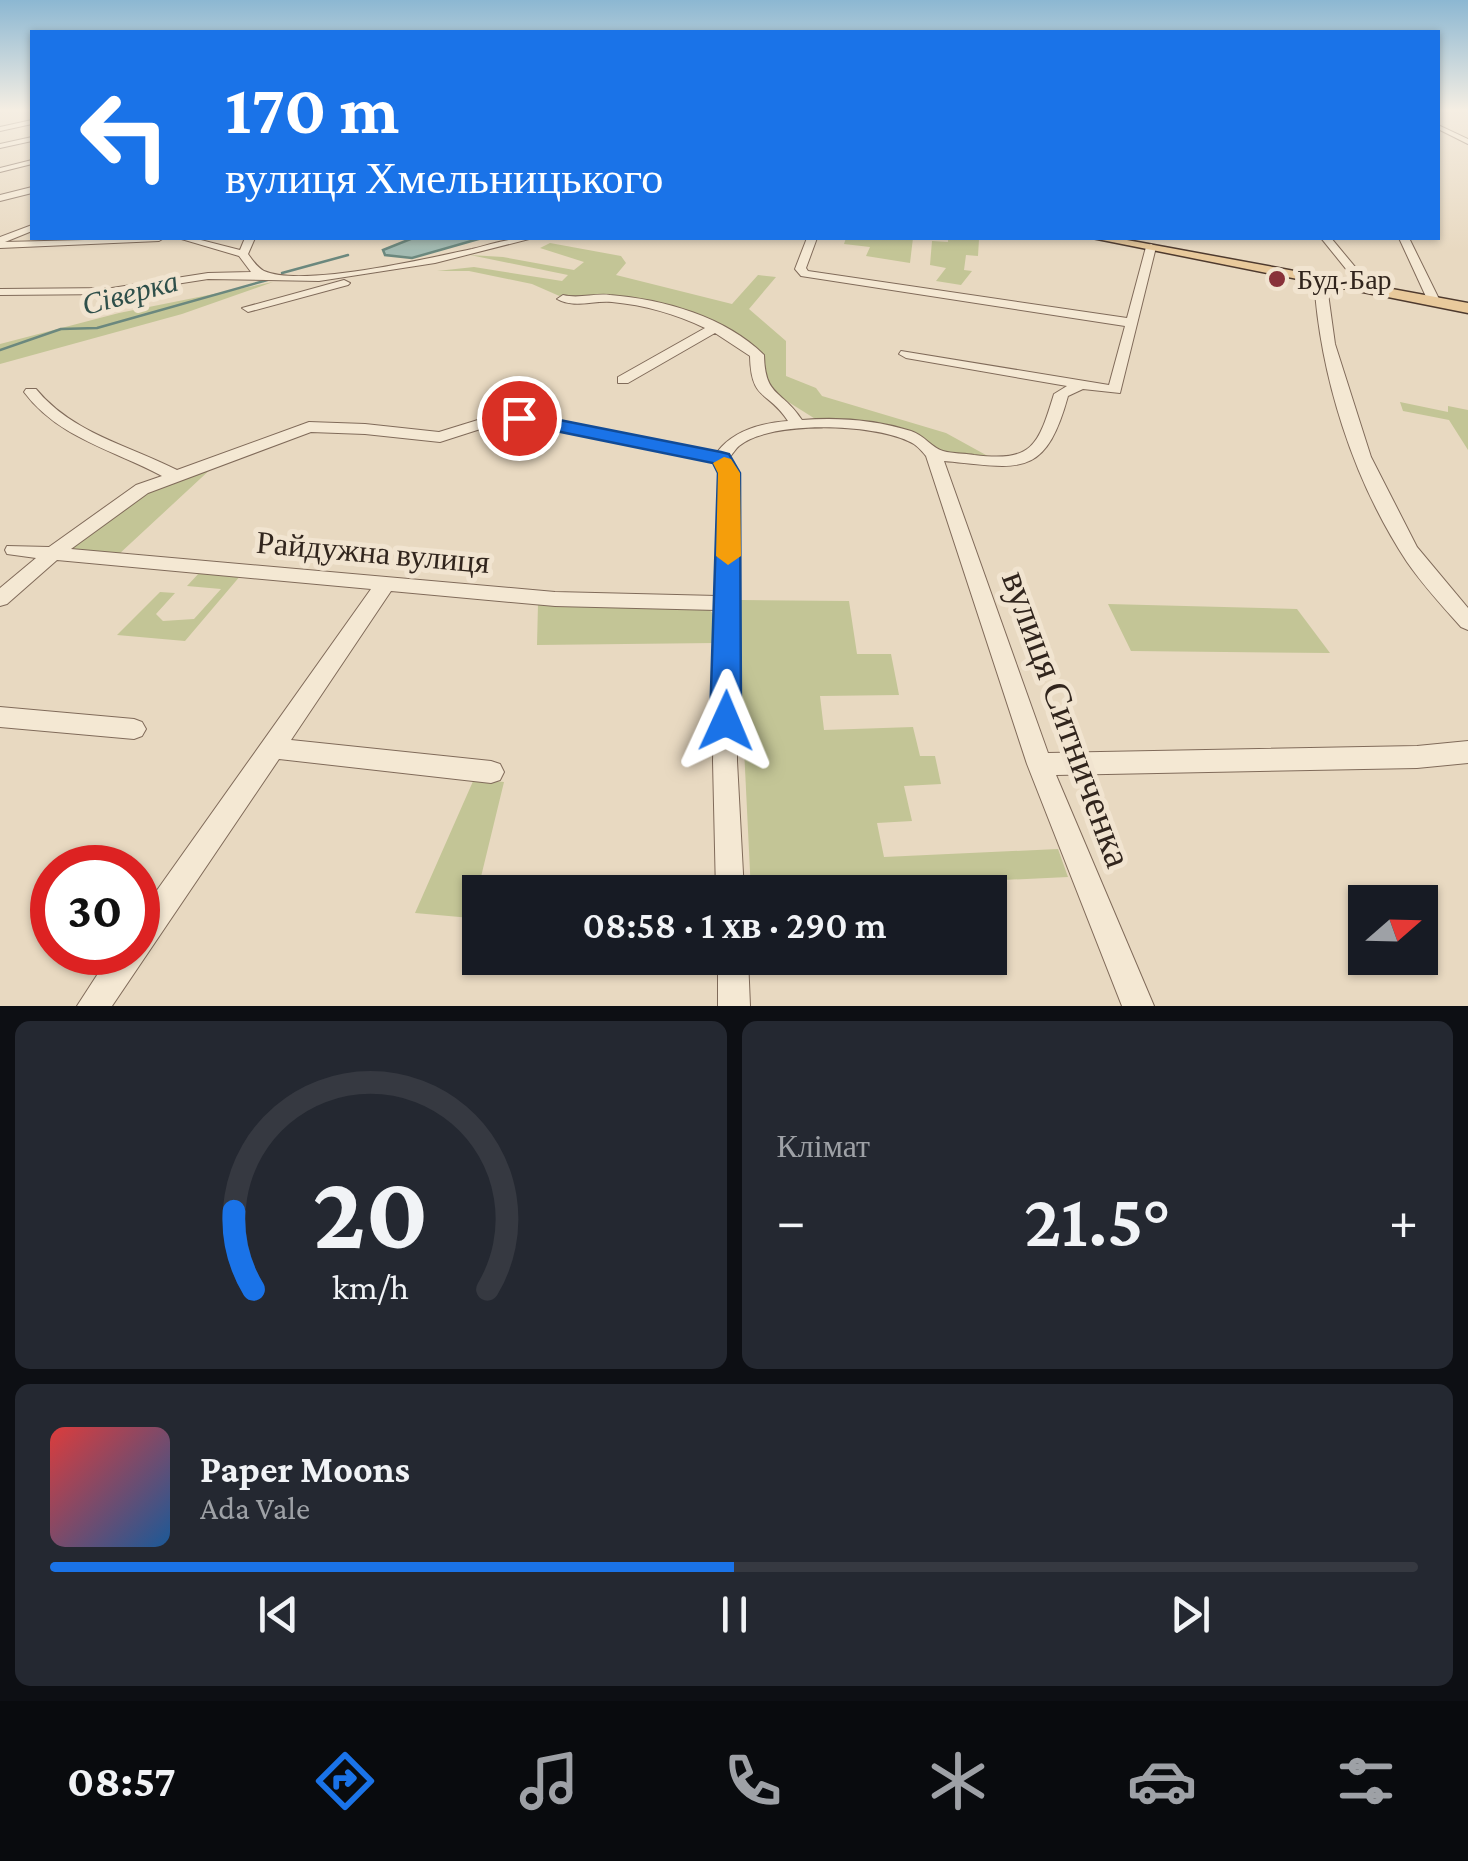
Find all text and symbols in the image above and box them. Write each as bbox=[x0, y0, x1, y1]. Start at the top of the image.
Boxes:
icon: left bbox=[60, 70, 190, 200]
text: 170 m bbox=[225, 70, 399, 148]
text: вулиця Хмельницького bbox=[225, 153, 664, 203]
water label: Сіверка bbox=[78, 264, 181, 321]
place label: Буд-Бар bbox=[1297, 264, 1392, 295]
marker: Буд-Бар bbox=[1266, 268, 1288, 290]
pin bbox=[477, 376, 562, 461]
icon: arrive bbox=[492, 391, 547, 446]
street label: Райдужна вулиця bbox=[255, 524, 491, 580]
street label: вулиця Ситниченка bbox=[994, 565, 1140, 873]
position arrow bbox=[674, 669, 778, 773]
speed limit sign: 30 bbox=[30, 845, 160, 975]
north arrow bbox=[1348, 885, 1438, 975]
map controls bbox=[1348, 885, 1438, 975]
text: 08:58 · 1 хв · 290 m bbox=[583, 904, 887, 946]
text: Клімат bbox=[777, 1128, 870, 1164]
text: 20 bbox=[313, 1154, 429, 1269]
text: 21.5° bbox=[1024, 1179, 1171, 1262]
text: − bbox=[777, 1190, 806, 1251]
text: + bbox=[1389, 1190, 1418, 1251]
text: km/h bbox=[332, 1267, 409, 1307]
text: Paper Moons bbox=[200, 1448, 410, 1490]
text: Ada Vale bbox=[200, 1490, 310, 1526]
icon: previous bbox=[251, 1587, 306, 1642]
icon: pause bbox=[707, 1587, 762, 1642]
icon: next bbox=[1163, 1587, 1218, 1642]
icon: directions bbox=[310, 1746, 380, 1816]
icon: music bbox=[514, 1746, 584, 1816]
icon: phone bbox=[718, 1746, 788, 1816]
icon: climate bbox=[923, 1746, 993, 1816]
icon: car bbox=[1127, 1746, 1197, 1816]
icon: filters bbox=[1331, 1746, 1401, 1816]
text: 08:57 bbox=[67, 1756, 176, 1806]

